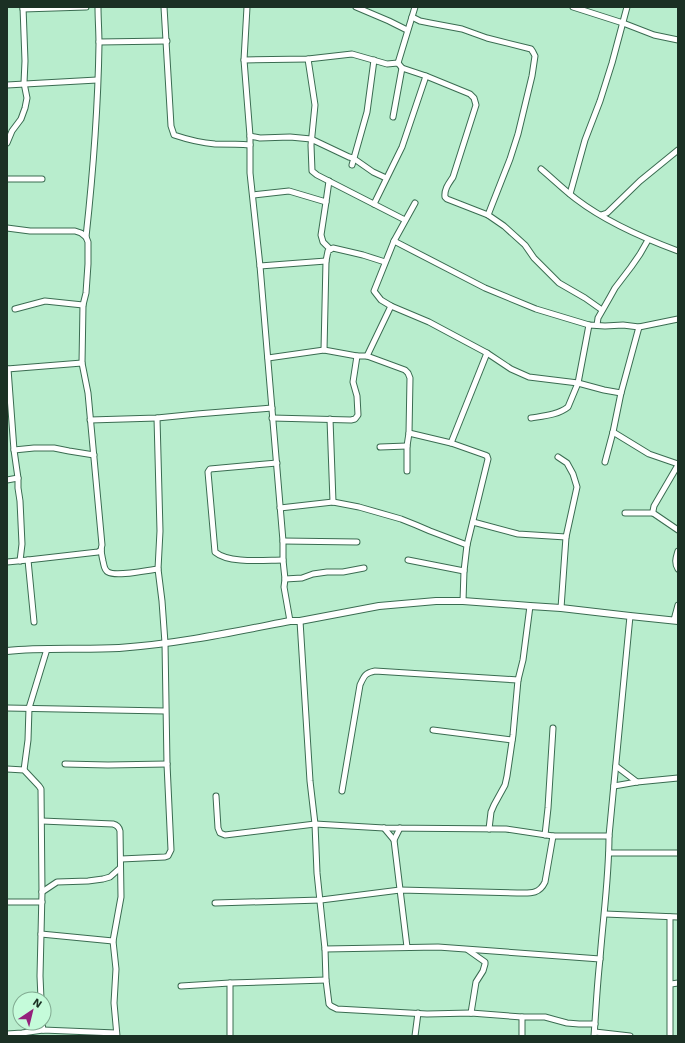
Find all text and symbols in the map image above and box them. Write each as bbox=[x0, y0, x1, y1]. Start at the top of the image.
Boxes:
north arrow bbox=[12, 991, 52, 1031]
text: N bbox=[30, 996, 45, 1011]

